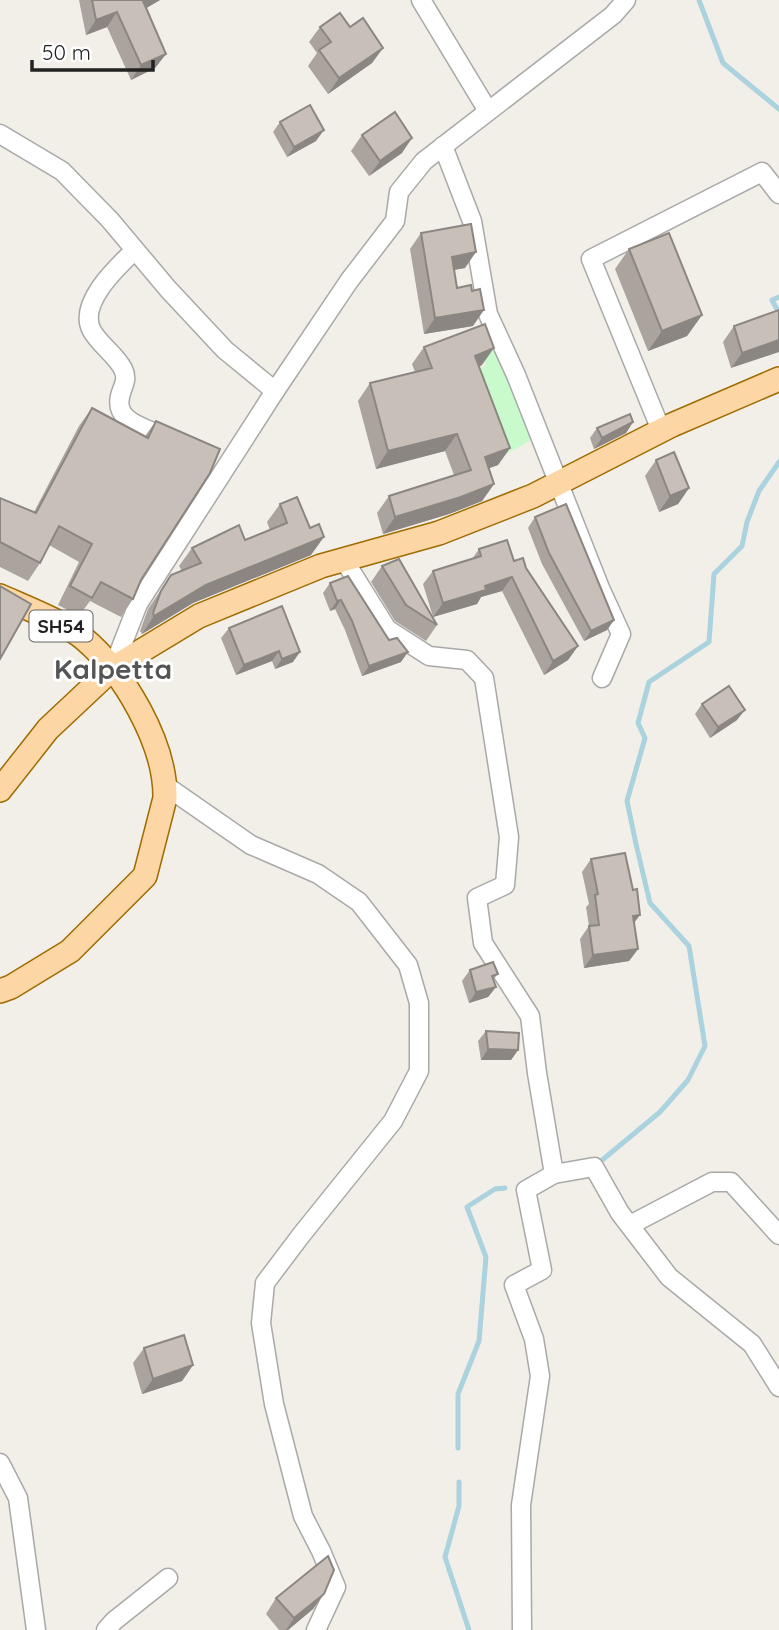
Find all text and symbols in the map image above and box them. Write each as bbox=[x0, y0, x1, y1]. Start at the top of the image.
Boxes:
scale bar bbox=[32, 28, 152, 72]
text: 50 m bbox=[42, 39, 91, 65]
road number: SH54 bbox=[29, 610, 92, 642]
district label: Kalpetta bbox=[54, 651, 172, 686]

